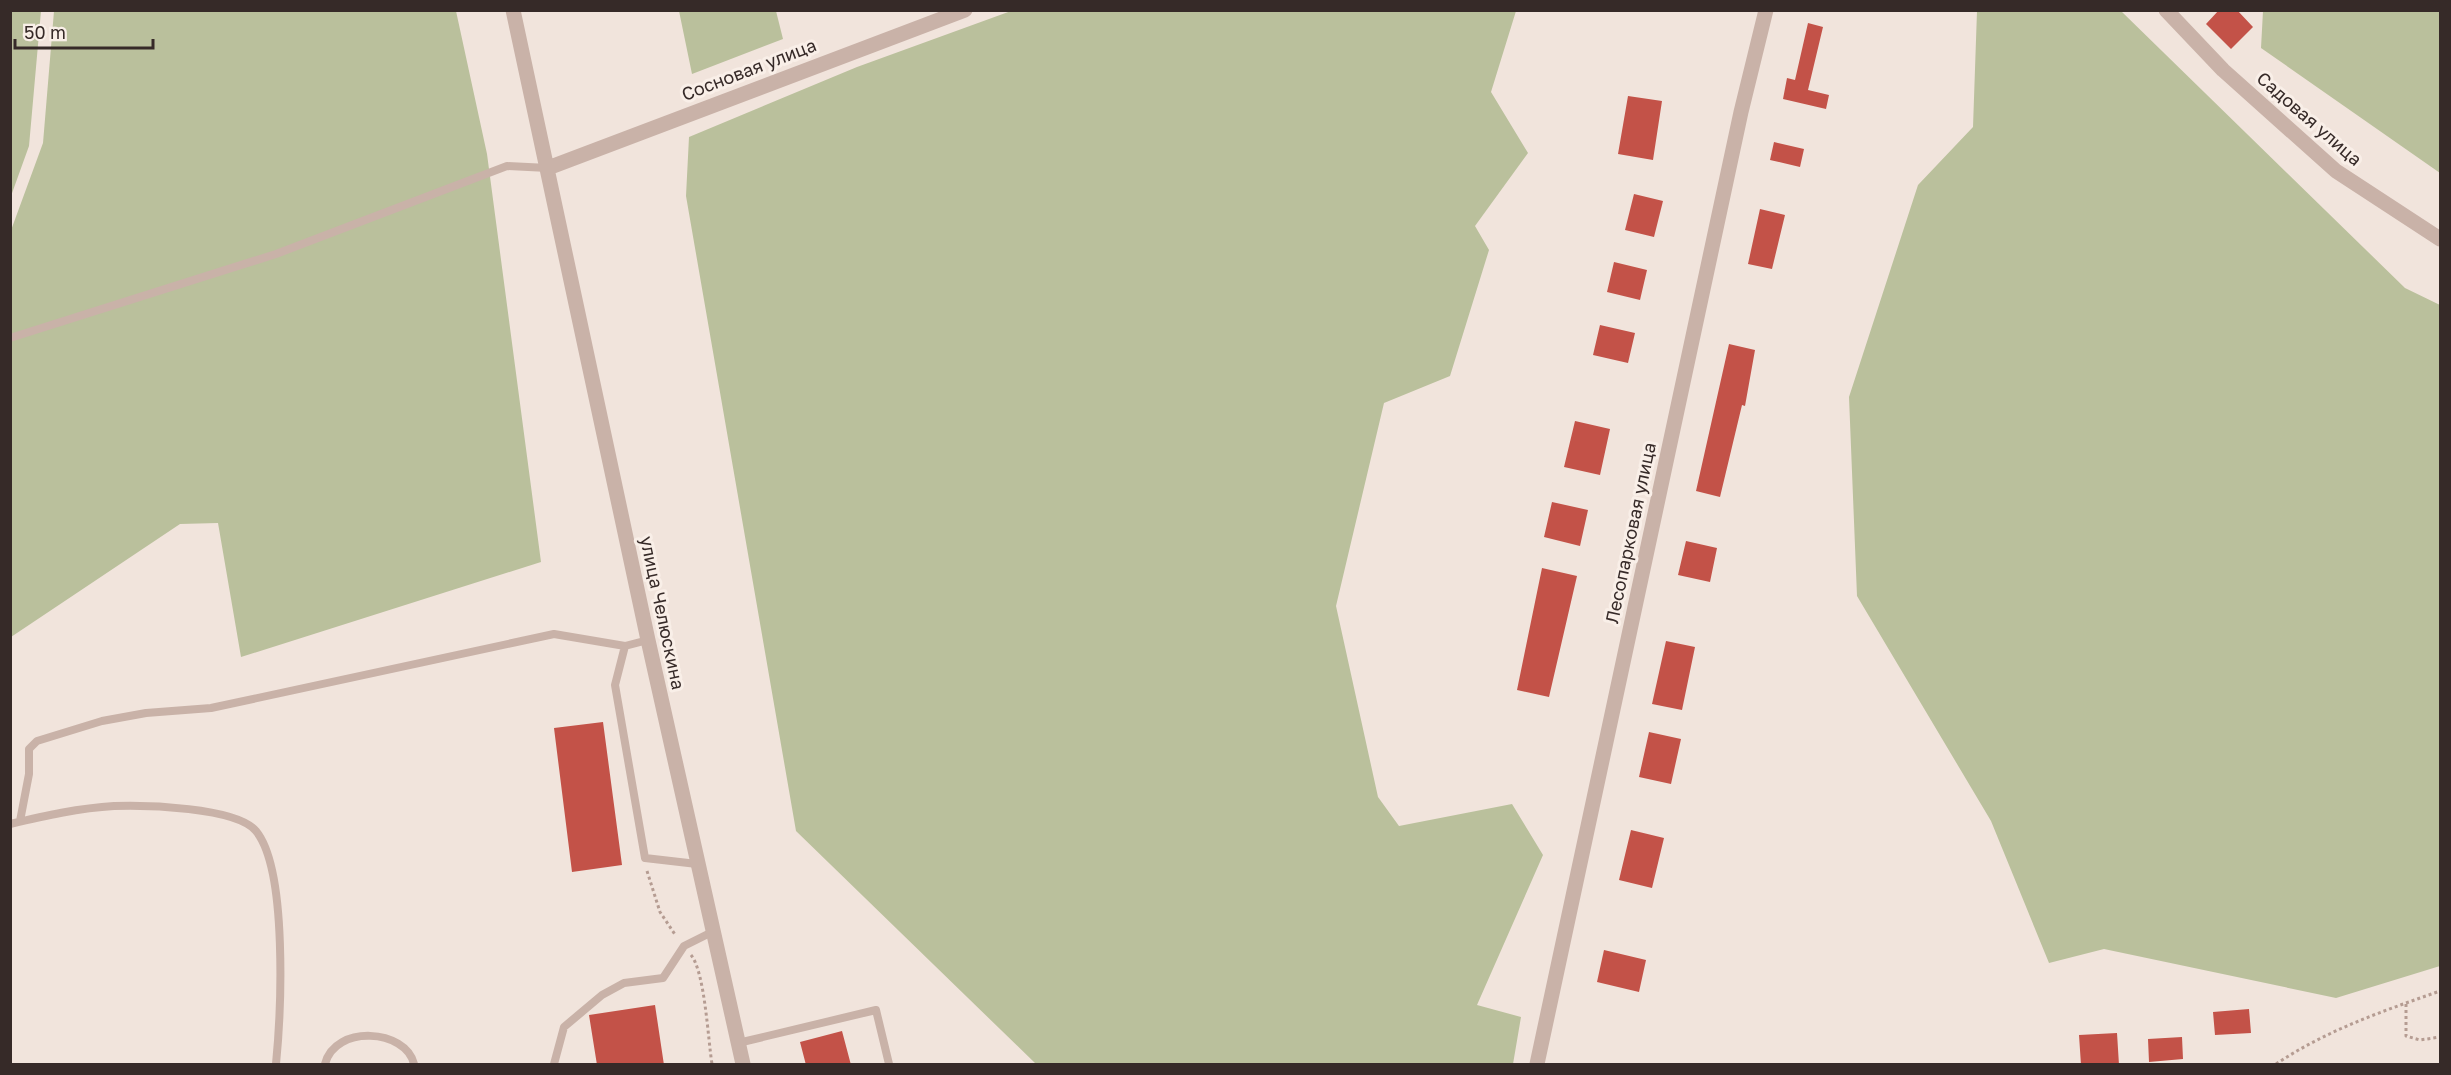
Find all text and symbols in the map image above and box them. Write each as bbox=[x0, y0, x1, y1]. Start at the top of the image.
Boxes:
scale bar bbox=[15, 12, 153, 50]
text: 50 m bbox=[24, 21, 66, 43]
street label: Сосновая улица bbox=[678, 33, 819, 105]
street label: Садовая улица bbox=[2253, 67, 2367, 170]
street label: Лесопарковая улица bbox=[1600, 440, 1660, 625]
street label: улица Челюскина bbox=[636, 534, 690, 692]

